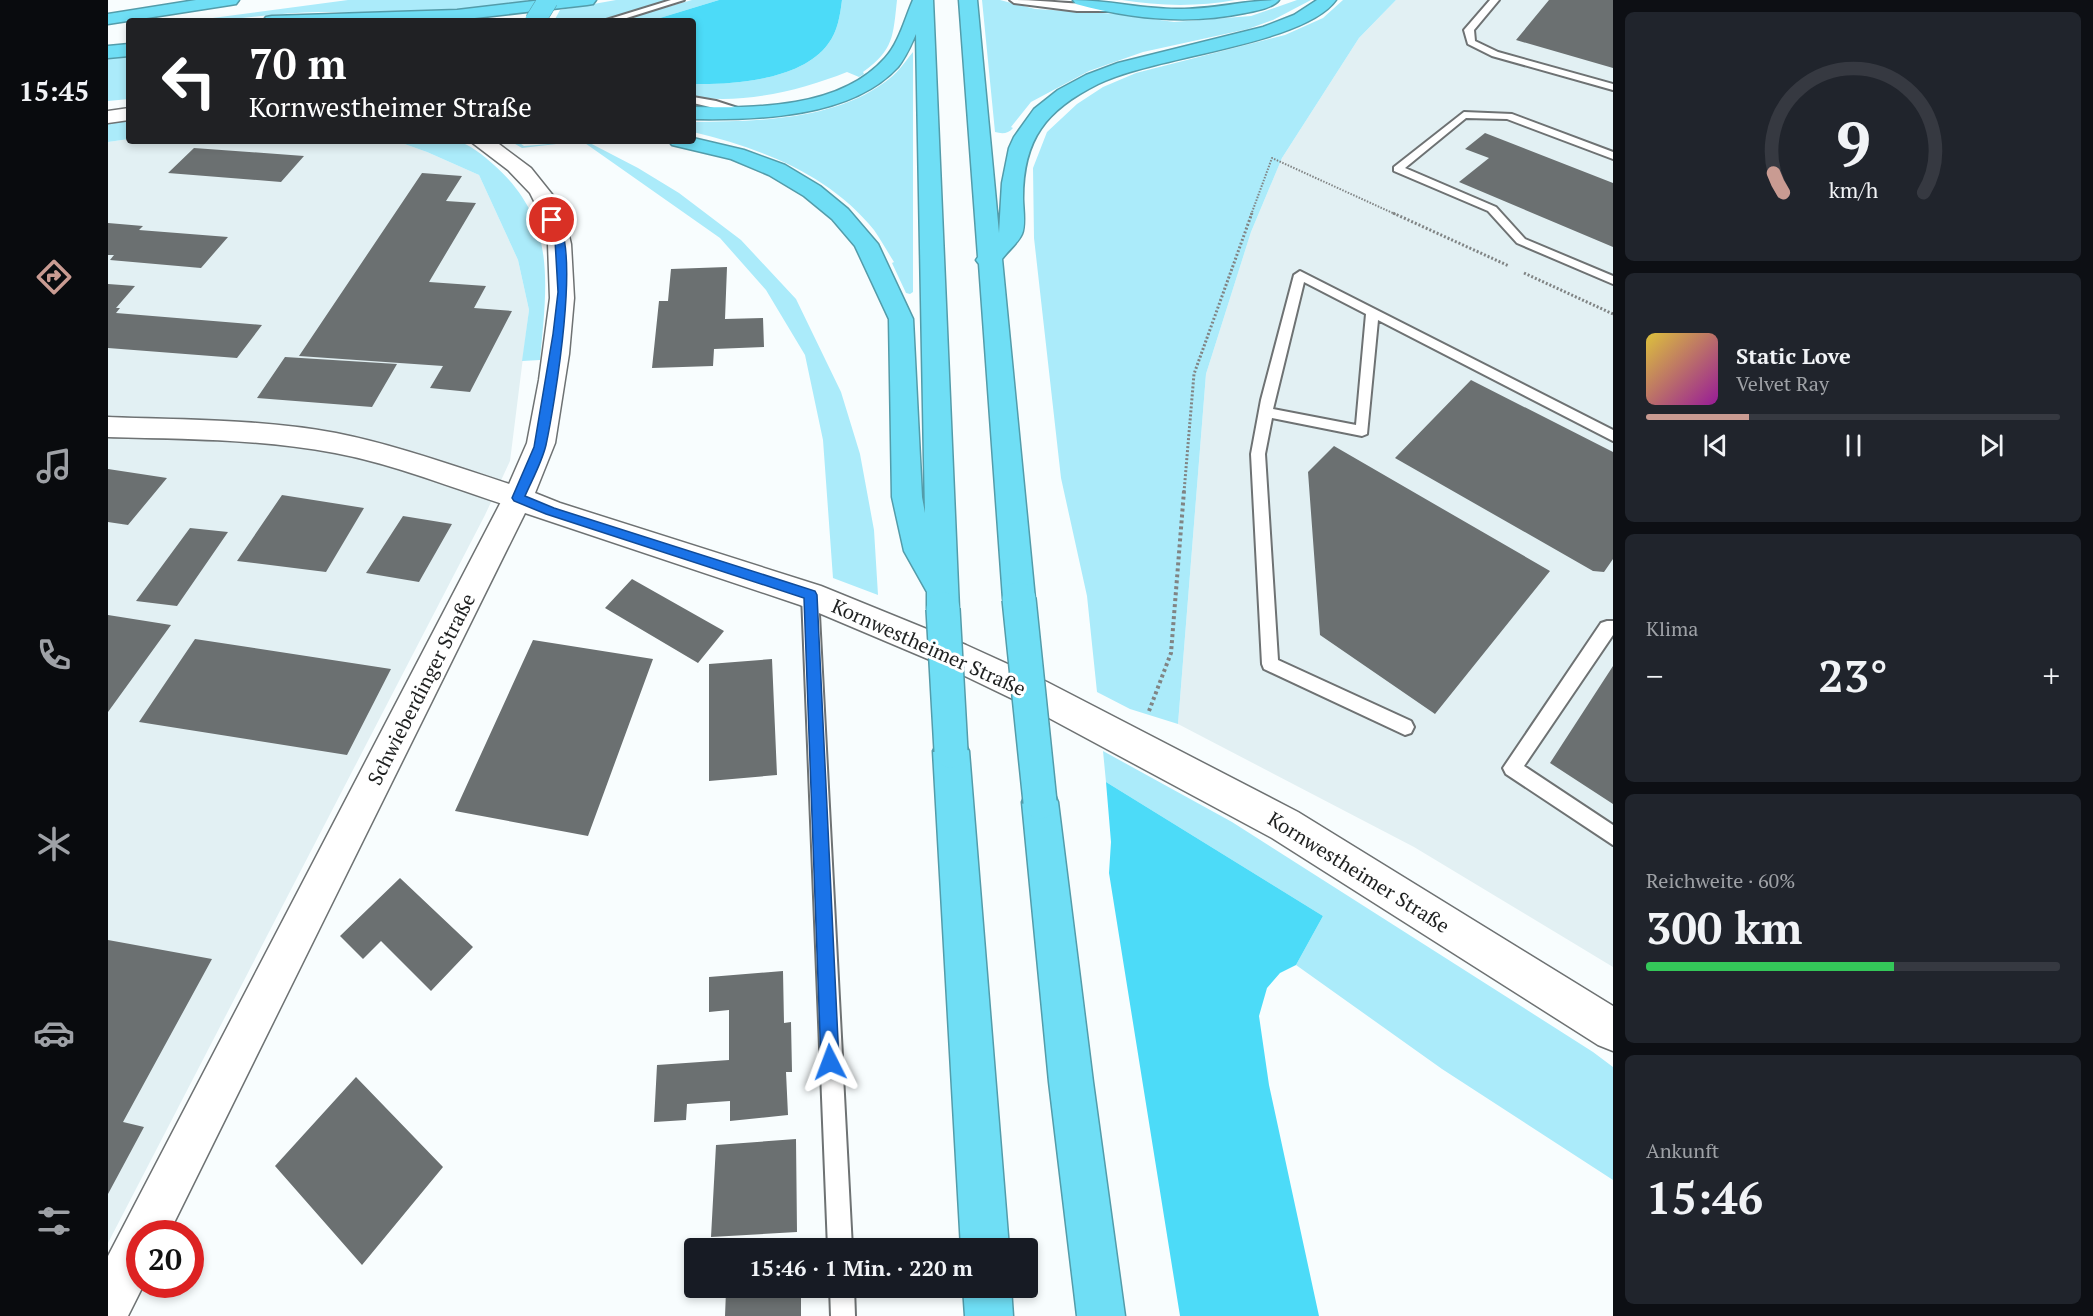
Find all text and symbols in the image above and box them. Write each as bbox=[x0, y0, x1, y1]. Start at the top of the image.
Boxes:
text: 70 m bbox=[249, 35, 347, 91]
icon: left bbox=[150, 42, 228, 120]
text: 15:45 bbox=[19, 73, 89, 109]
text: Kornwestheimer Straße bbox=[249, 89, 532, 125]
text: 9 bbox=[1835, 103, 1871, 186]
text: km/h bbox=[1828, 177, 1878, 205]
pin bbox=[526, 194, 577, 245]
icon: arrive bbox=[535, 203, 568, 236]
icon: directions bbox=[33, 256, 75, 298]
text: Static Love bbox=[1736, 341, 1851, 370]
text: Velvet Ray bbox=[1736, 370, 1829, 397]
icon: previous bbox=[1699, 429, 1732, 462]
icon: pause bbox=[1837, 429, 1870, 462]
icon: next bbox=[1975, 429, 2008, 462]
icon: music bbox=[33, 445, 75, 487]
street label: Schwieberdinger Straße bbox=[361, 588, 481, 790]
street label: Kornwestheimer Straße bbox=[828, 592, 1030, 702]
text: Klima bbox=[1646, 615, 1698, 642]
icon: phone bbox=[33, 634, 75, 676]
text: 23° bbox=[1818, 645, 1888, 705]
text: − bbox=[1646, 654, 1664, 697]
text: + bbox=[2042, 654, 2060, 697]
street label: Kornwestheimer Straße bbox=[1263, 805, 1455, 939]
icon: climate bbox=[33, 823, 75, 865]
text: Reichweite · 60% bbox=[1646, 867, 1795, 894]
text: 300 km bbox=[1646, 897, 1802, 957]
icon: car bbox=[33, 1012, 75, 1054]
position arrow bbox=[798, 1030, 862, 1094]
text: Ankunft bbox=[1646, 1137, 1719, 1164]
text: 15:46 bbox=[1646, 1167, 1763, 1227]
icon: filters bbox=[33, 1200, 75, 1242]
speed limit sign: 20 bbox=[126, 1220, 204, 1298]
text: 15:46 · 1 Min. · 220 m bbox=[749, 1253, 973, 1282]

